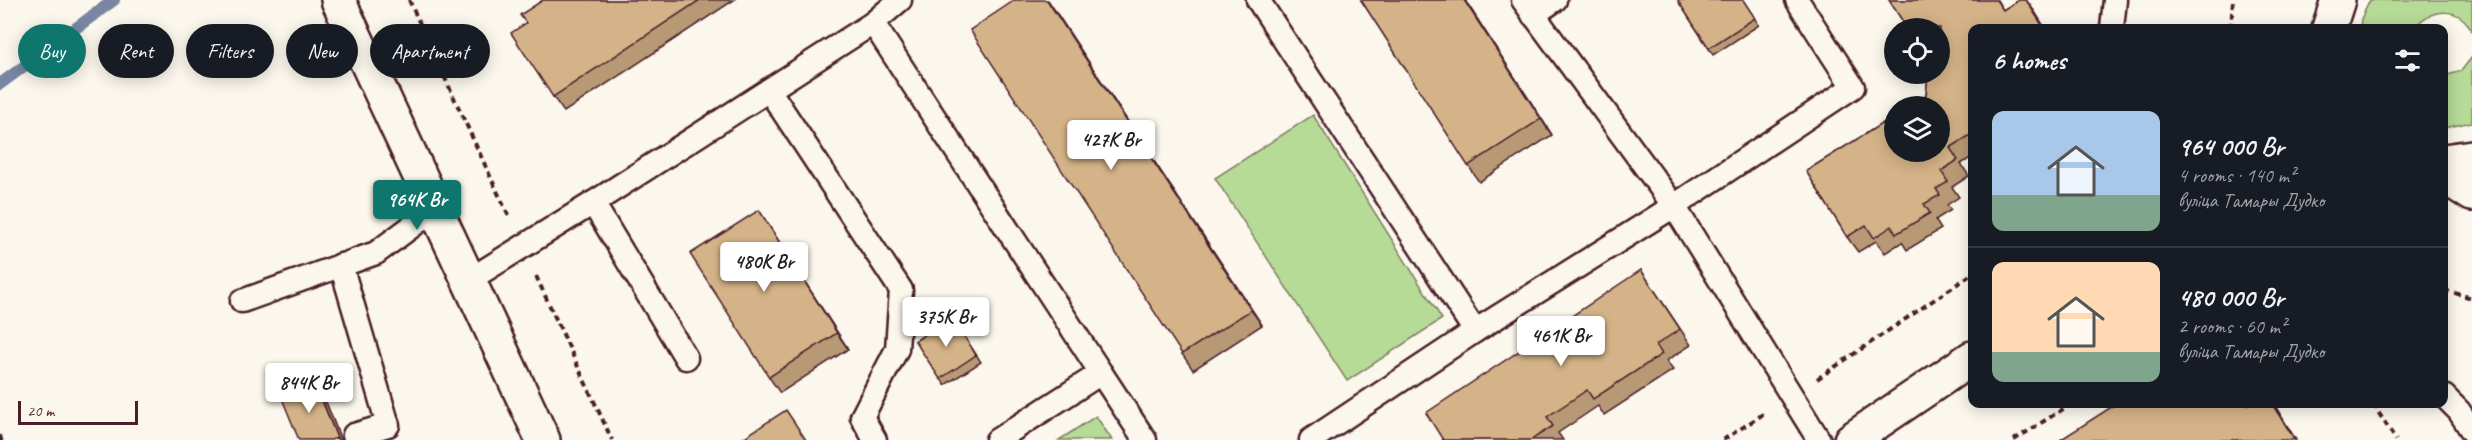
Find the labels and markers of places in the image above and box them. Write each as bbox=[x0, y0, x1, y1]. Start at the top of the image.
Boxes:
pin: 427K Br bbox=[1056, 120, 1166, 171]
pin: 964K Br bbox=[362, 180, 472, 231]
pin: 480K Br bbox=[709, 242, 819, 293]
pin: 375K Br bbox=[891, 297, 1001, 348]
pin: 461K Br bbox=[1506, 316, 1616, 367]
pin: 844K Br bbox=[254, 363, 364, 414]

